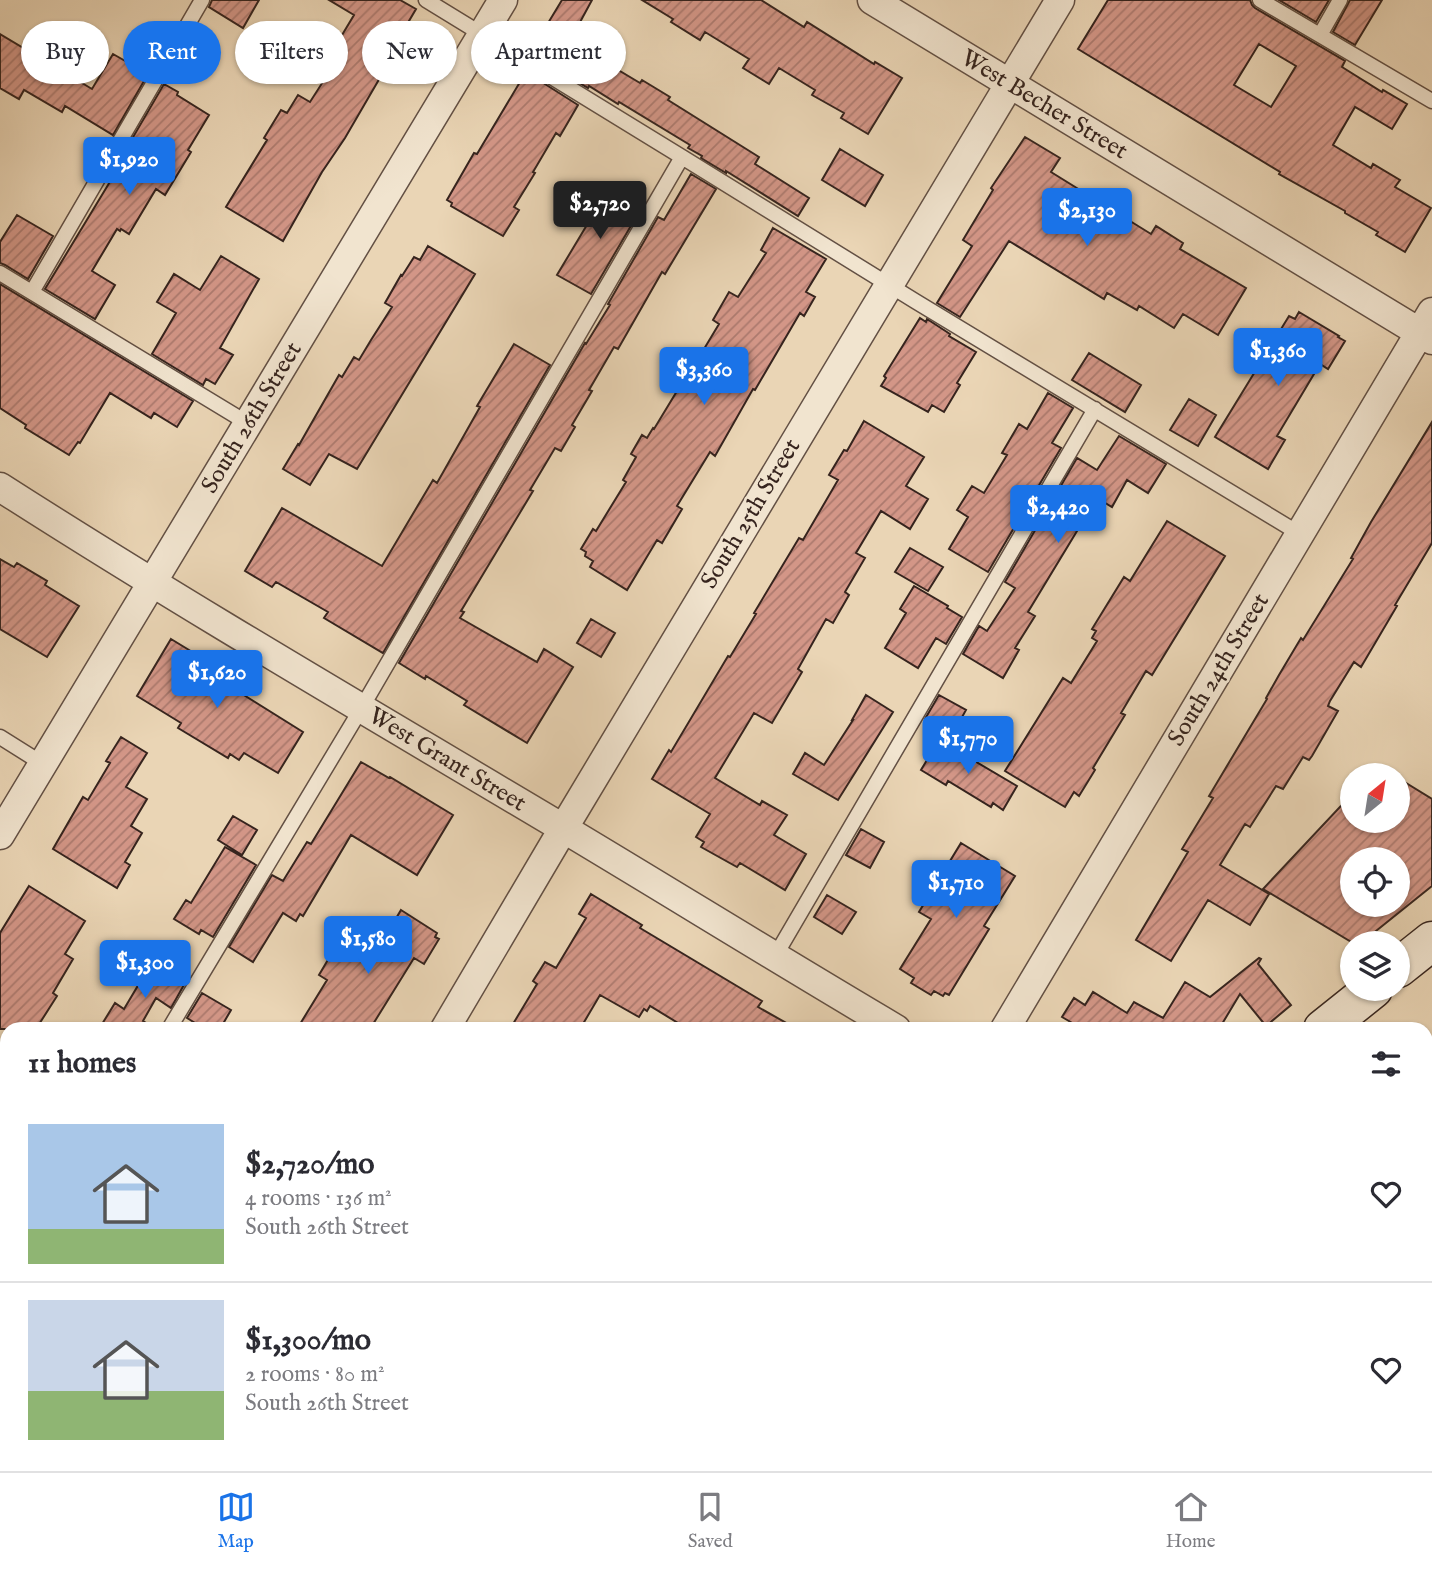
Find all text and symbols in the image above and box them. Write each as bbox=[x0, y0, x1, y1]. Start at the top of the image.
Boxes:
chip: Buy bbox=[21, 21, 109, 84]
chip: Rent bbox=[123, 21, 221, 84]
chip: Filters bbox=[235, 21, 348, 84]
chip: New bbox=[362, 21, 457, 84]
chip: Apartment bbox=[471, 21, 626, 84]
street label: West Becher Street bbox=[955, 43, 1133, 167]
pin: $1,920 bbox=[72, 138, 186, 197]
text: $1,920 bbox=[99, 145, 159, 174]
pin: $2,720 bbox=[543, 182, 657, 241]
pin: $2,130 bbox=[1030, 188, 1144, 248]
text: $2,720 bbox=[569, 189, 631, 218]
text: $2,130 bbox=[1058, 196, 1116, 225]
pin: $1,360 bbox=[1221, 328, 1335, 388]
text: $1,360 bbox=[1249, 336, 1307, 365]
street label: South 26th Street bbox=[195, 337, 309, 499]
pin: $3,360 bbox=[647, 348, 761, 407]
text: $3,360 bbox=[675, 355, 733, 384]
street label: South 25th Street bbox=[694, 433, 808, 595]
pin: $2,420 bbox=[1001, 486, 1115, 545]
text: $2,420 bbox=[1026, 493, 1090, 522]
street label: South 24th Street bbox=[1161, 588, 1277, 752]
pin: $1,620 bbox=[160, 650, 274, 710]
text: $1,620 bbox=[187, 658, 247, 687]
street label: West Grant Street bbox=[362, 701, 532, 819]
pin: $1,770 bbox=[911, 716, 1025, 776]
text: $1,770 bbox=[938, 724, 998, 753]
north arrow bbox=[1340, 763, 1410, 833]
map controls bbox=[1340, 763, 1410, 1001]
button: locate bbox=[1340, 847, 1410, 917]
pin: $1,710 bbox=[899, 860, 1013, 920]
text: $1,710 bbox=[928, 868, 984, 897]
pin: $1,580 bbox=[311, 916, 425, 976]
text: $1,580 bbox=[340, 924, 396, 953]
button: layers bbox=[1340, 931, 1410, 1001]
pin: $1,300 bbox=[88, 940, 202, 1000]
text: $1,300 bbox=[116, 948, 174, 977]
text: 11 homes bbox=[28, 1045, 136, 1083]
icon: filters bbox=[1367, 1045, 1405, 1083]
text: $2,720/mo bbox=[245, 1146, 374, 1184]
icon: home bbox=[84, 1152, 168, 1236]
icon: heart bbox=[1367, 1175, 1405, 1213]
text: 4 rooms · 136 m² bbox=[245, 1184, 392, 1213]
text: South 26th Street bbox=[245, 1213, 409, 1242]
text: $1,300/mo bbox=[245, 1322, 371, 1360]
icon: home bbox=[84, 1328, 168, 1412]
icon: heart bbox=[1367, 1351, 1405, 1389]
text: 2 rooms · 80 m² bbox=[245, 1360, 385, 1389]
text: South 26th Street bbox=[245, 1389, 409, 1418]
tab: Map bbox=[217, 1488, 255, 1554]
tab: Saved bbox=[688, 1488, 733, 1554]
tab: Home bbox=[1166, 1488, 1215, 1554]

